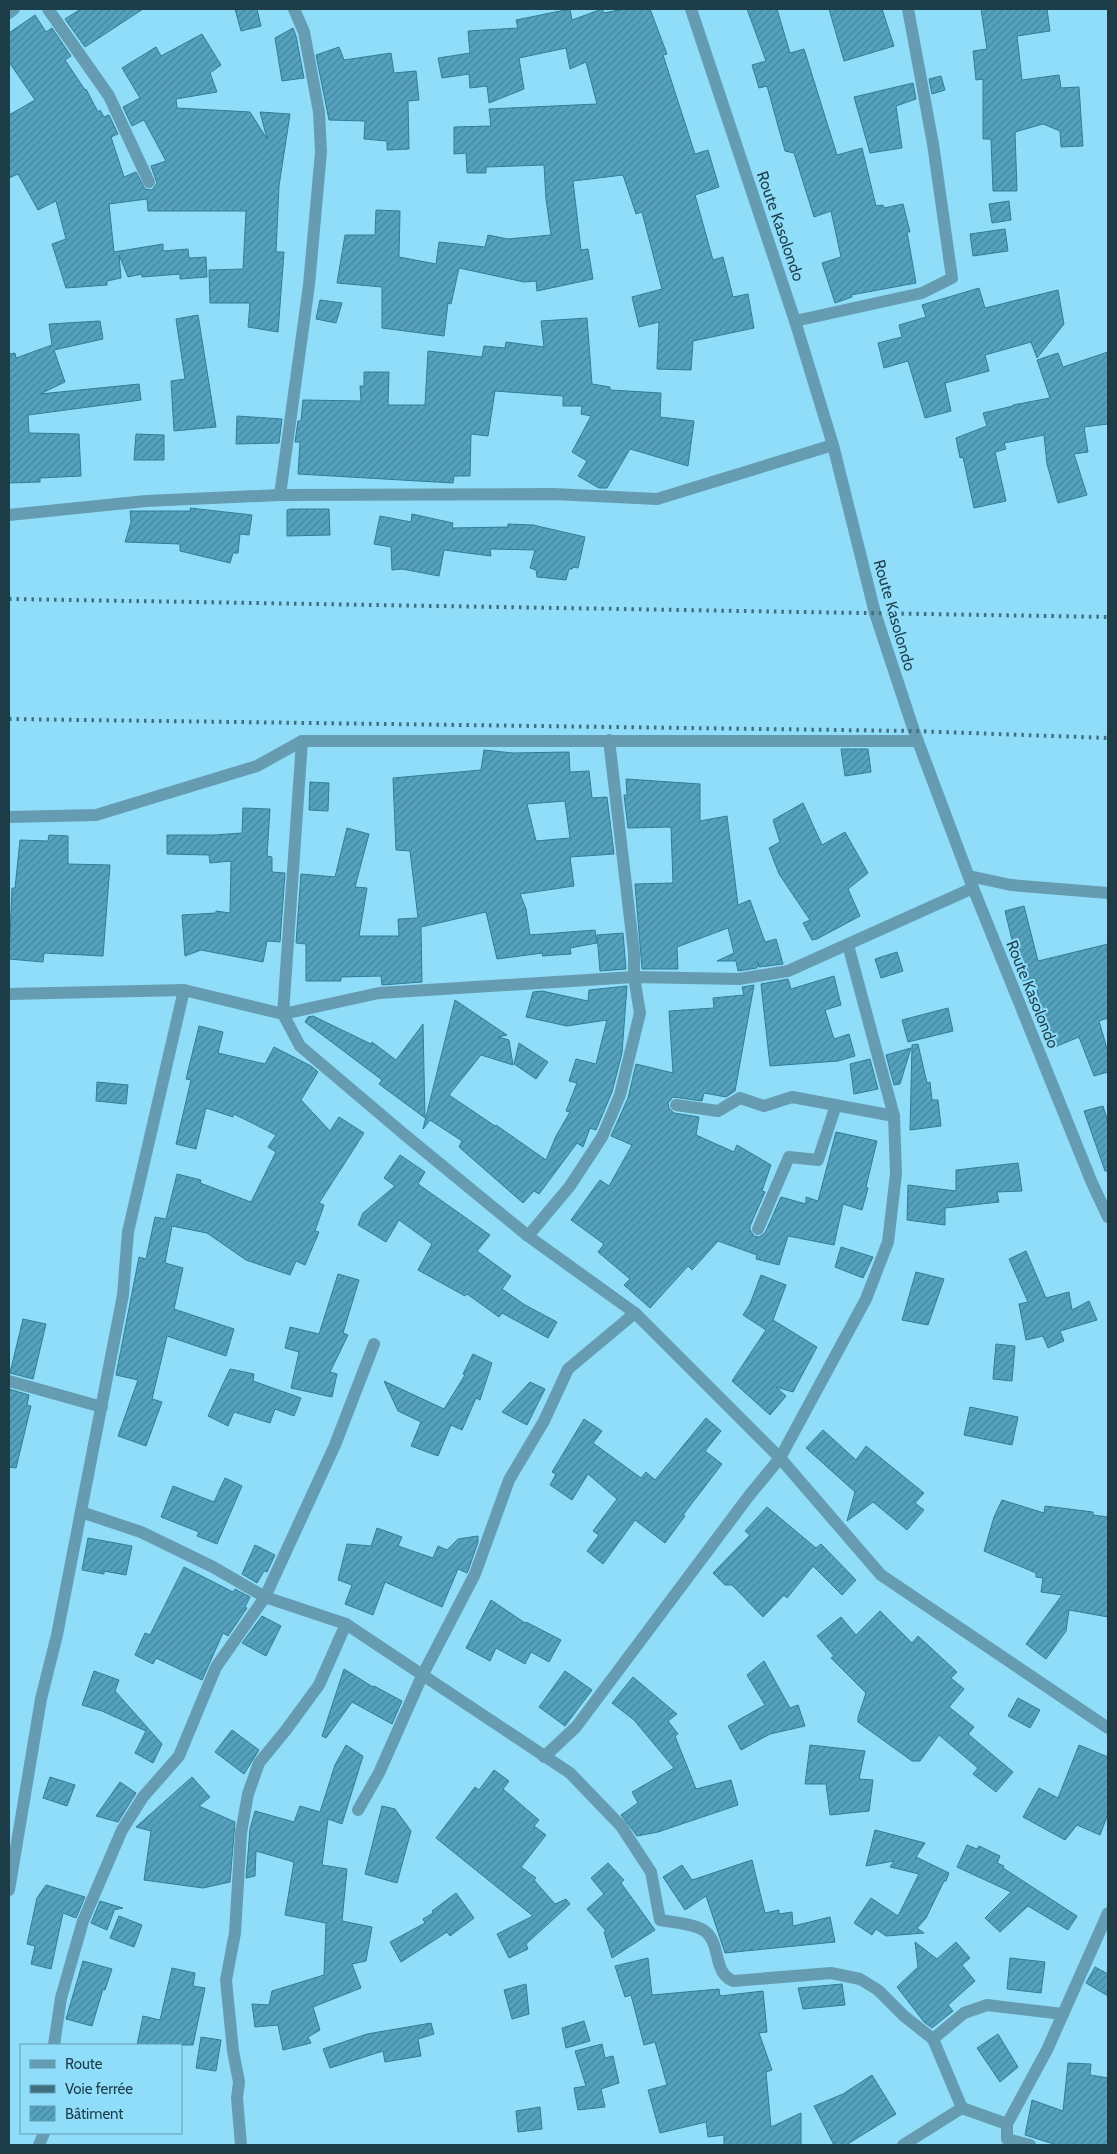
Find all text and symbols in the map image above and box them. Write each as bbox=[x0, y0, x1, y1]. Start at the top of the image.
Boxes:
street label: Route Kasolondo bbox=[753, 169, 808, 284]
street label: Route Kasolondo bbox=[870, 557, 920, 673]
street label: Route Kasolondo bbox=[1002, 937, 1063, 1051]
legend bbox=[20, 2044, 182, 2134]
text: Route bbox=[65, 2055, 103, 2073]
text: Voie ferrée bbox=[65, 2080, 133, 2098]
text: Bâtiment bbox=[65, 2105, 123, 2123]

